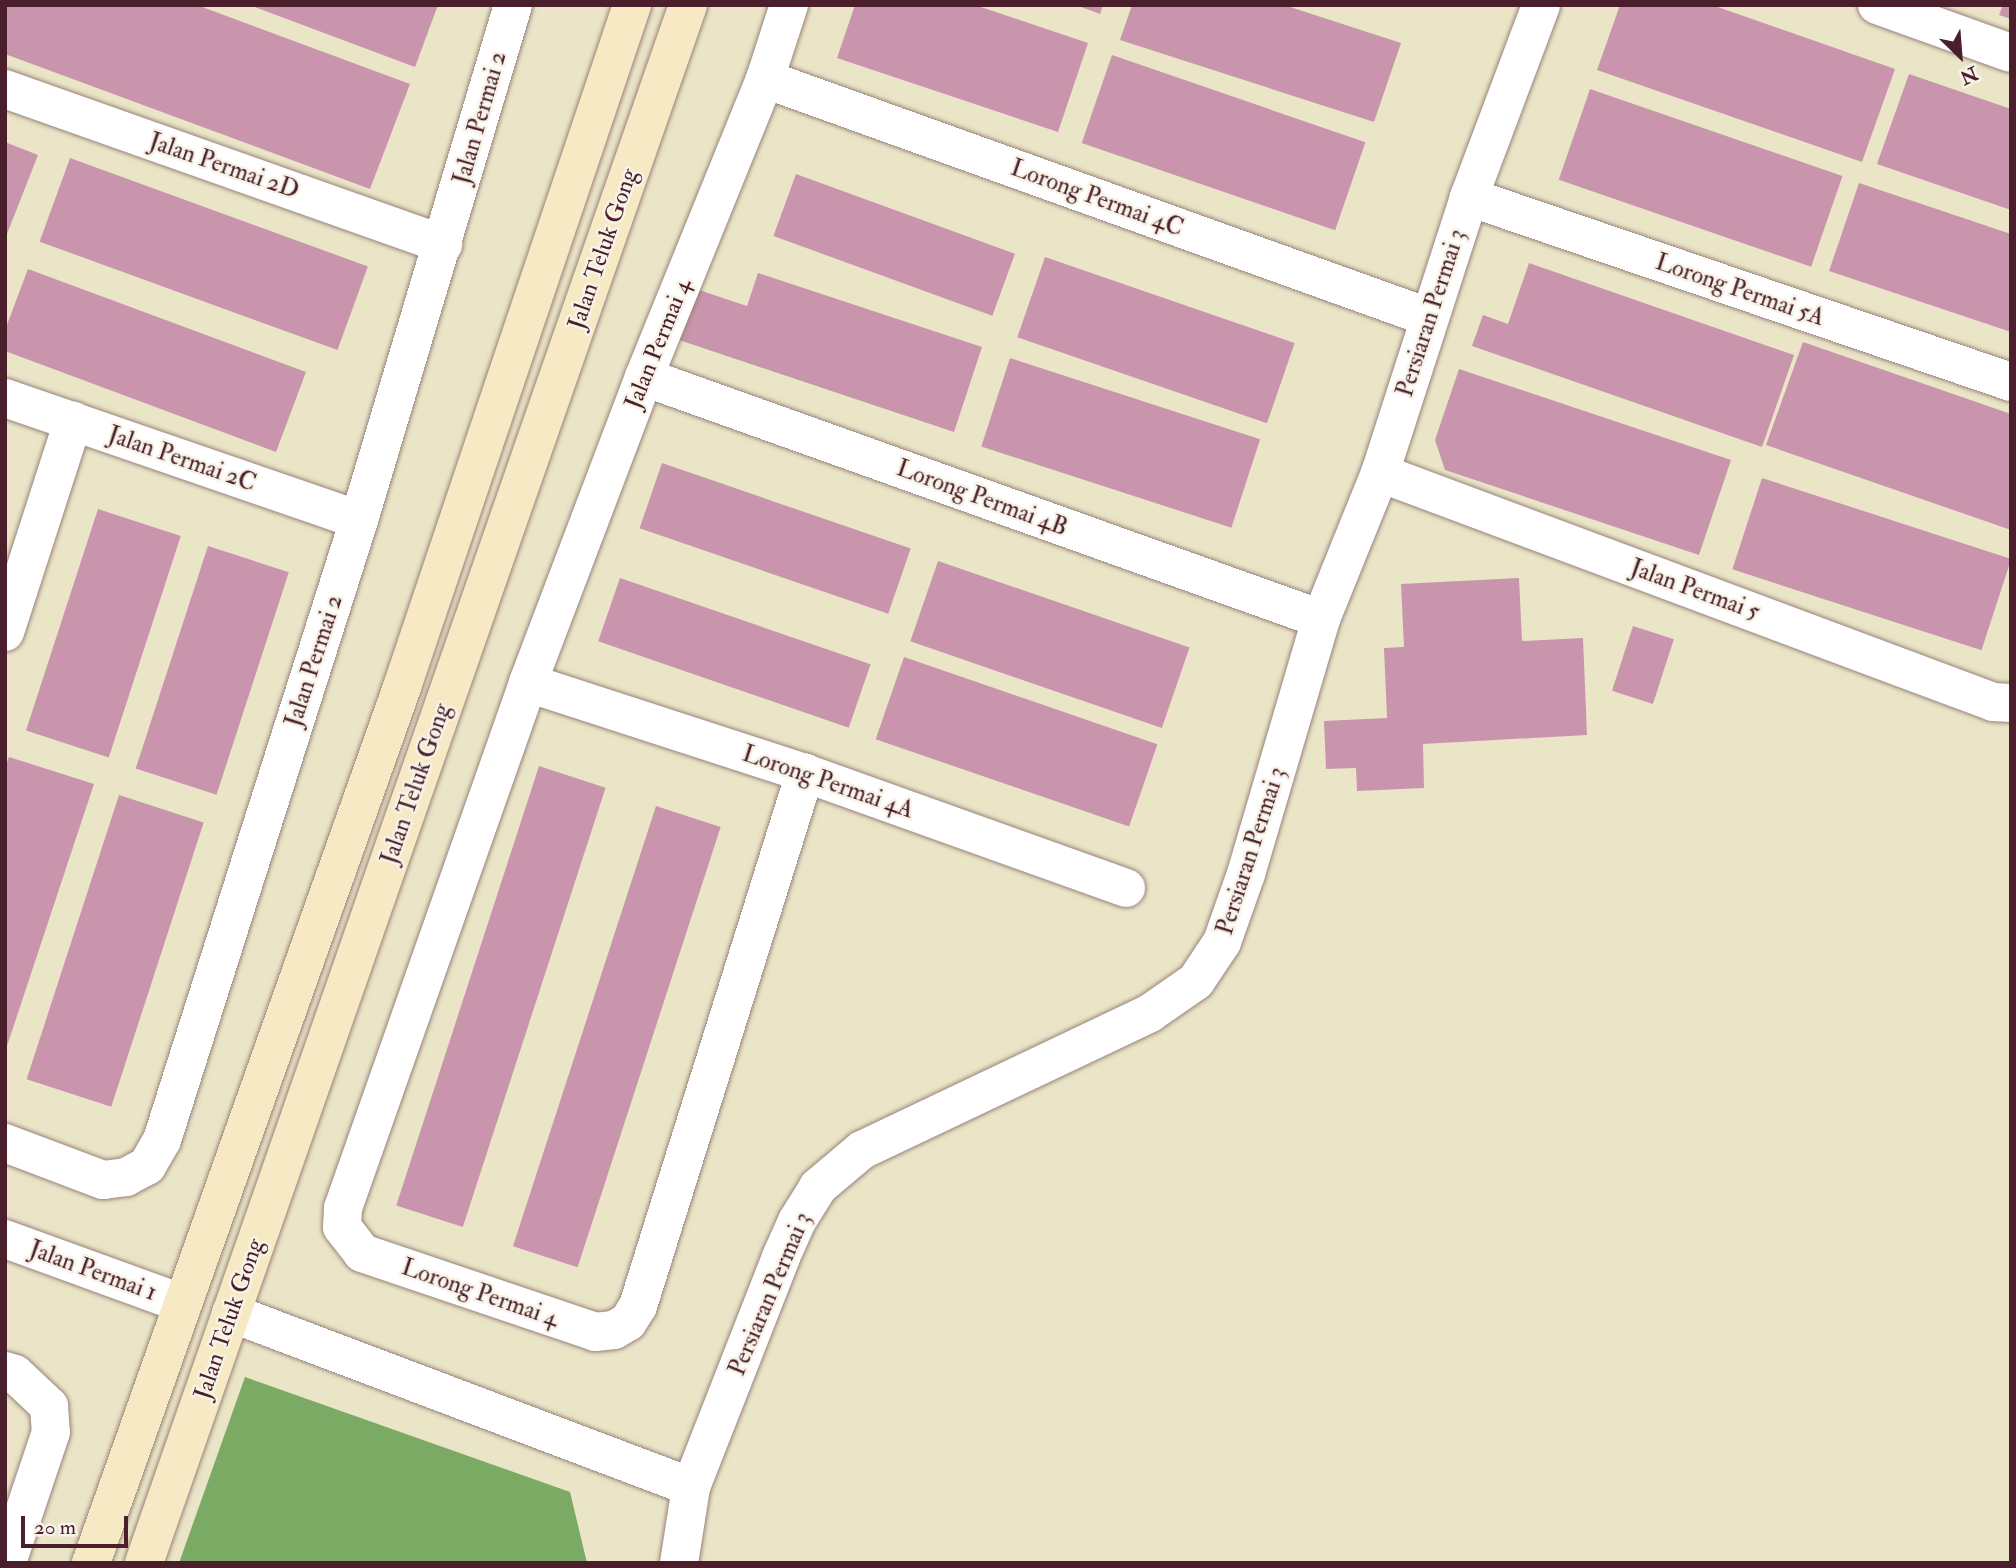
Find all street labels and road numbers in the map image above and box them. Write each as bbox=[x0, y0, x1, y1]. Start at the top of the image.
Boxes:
street label: Jalan Permai 2 bbox=[447, 48, 513, 188]
street label: Jalan Permai 2D bbox=[145, 127, 303, 205]
street label: Lorong Permai 4C bbox=[1007, 153, 1187, 243]
street label: Jalan Teluk Gong bbox=[562, 165, 644, 333]
street label: Persiaran Permai 3 bbox=[1390, 226, 1472, 400]
street label: Lorong Permai 5A bbox=[1652, 248, 1828, 332]
street label: Jalan Permai 4 bbox=[619, 275, 697, 413]
street label: Jalan Permai 2C bbox=[104, 420, 260, 498]
street label: Lorong Permai 4B bbox=[893, 454, 1071, 542]
street label: Jalan Permai 5 bbox=[1626, 553, 1764, 627]
street label: Jalan Permai 2 bbox=[279, 591, 349, 731]
street label: Jalan Teluk Gong bbox=[375, 700, 457, 868]
street label: Lorong Permai 4A bbox=[739, 739, 917, 825]
street label: Persiaran Permai 3 bbox=[1210, 764, 1292, 938]
street label: Persiaran Permai 3 bbox=[723, 1208, 817, 1380]
street label: Jalan Permai 1 bbox=[25, 1235, 161, 1307]
street label: Jalan Teluk Gong bbox=[188, 1235, 270, 1403]
street label: Lorong Permai 4 bbox=[398, 1253, 562, 1333]

